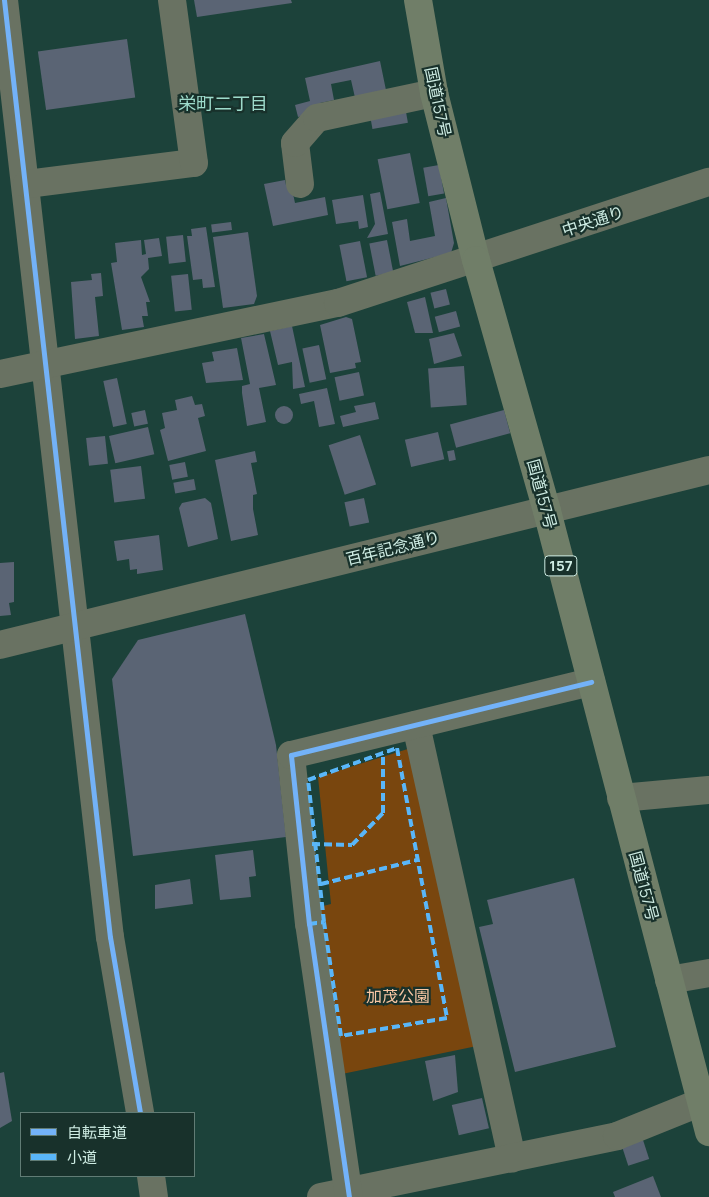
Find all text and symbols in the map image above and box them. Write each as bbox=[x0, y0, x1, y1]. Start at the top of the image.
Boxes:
street label: 国道157号 bbox=[421, 65, 455, 139]
district label: 栄町二丁目 bbox=[178, 92, 268, 114]
street label: 中央通り bbox=[560, 202, 626, 240]
street label: 国道157号 bbox=[523, 457, 561, 531]
street label: 百年記念通り bbox=[344, 527, 442, 569]
road number: 157 bbox=[544, 554, 578, 578]
street label: 国道157号 bbox=[625, 849, 663, 923]
park label: 加茂公園 bbox=[366, 986, 430, 1006]
legend bbox=[20, 1112, 195, 1177]
text: 自転車道 bbox=[67, 1122, 127, 1143]
text: 小道 bbox=[67, 1147, 97, 1168]

